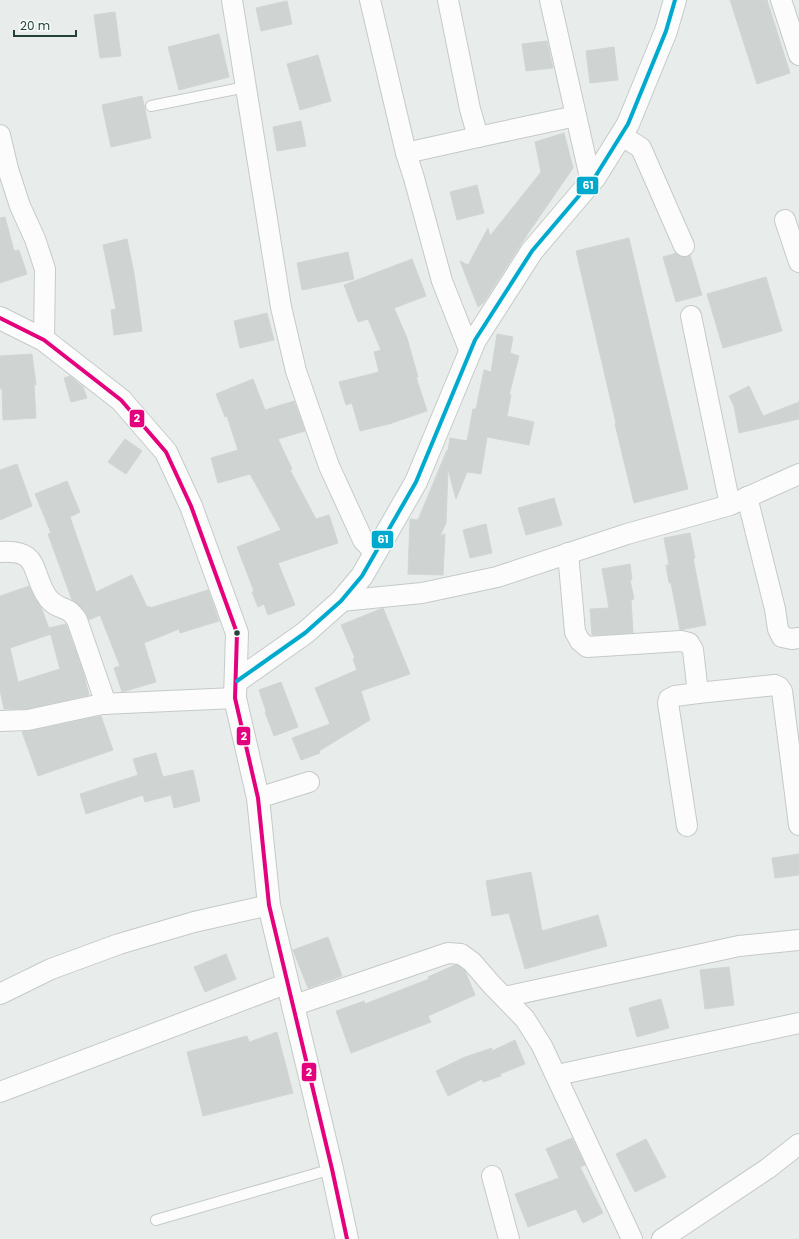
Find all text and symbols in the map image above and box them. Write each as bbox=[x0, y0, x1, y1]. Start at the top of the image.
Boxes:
scale bar bbox=[14, 12, 76, 38]
text: 20 m bbox=[20, 17, 50, 34]
line badge: 61 bbox=[576, 176, 599, 195]
text: 61 bbox=[582, 177, 594, 193]
line badge: 2 bbox=[129, 409, 145, 428]
text: 2 bbox=[134, 410, 140, 426]
line badge: 61 bbox=[371, 530, 394, 549]
text: 61 bbox=[377, 531, 389, 547]
unlabelled marker bbox=[232, 628, 242, 638]
line badge: 2 bbox=[236, 726, 251, 746]
text: 2 bbox=[241, 728, 247, 744]
line badge: 2 bbox=[301, 1062, 317, 1082]
text: 2 bbox=[306, 1064, 312, 1080]

